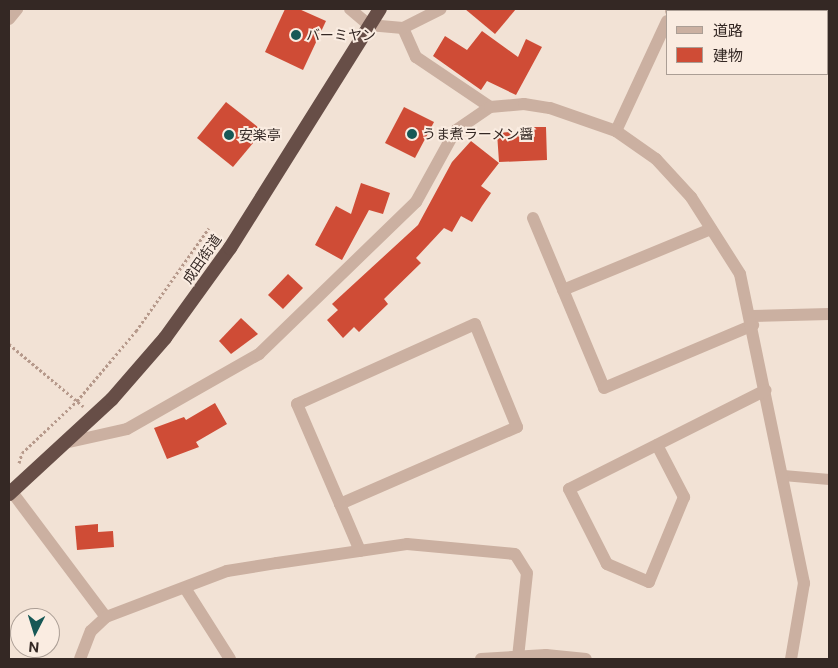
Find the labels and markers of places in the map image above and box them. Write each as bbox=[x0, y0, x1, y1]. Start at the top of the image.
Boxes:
place label: バーミヤン bbox=[306, 27, 376, 43]
marker: バーミヤン bbox=[290, 29, 302, 41]
place label: うま煮ラーメン醤 bbox=[422, 126, 534, 142]
place label: 安楽亭 bbox=[239, 127, 281, 143]
marker: うま煮ラーメン醤 bbox=[406, 128, 418, 140]
marker: 安楽亭 bbox=[223, 129, 235, 141]

